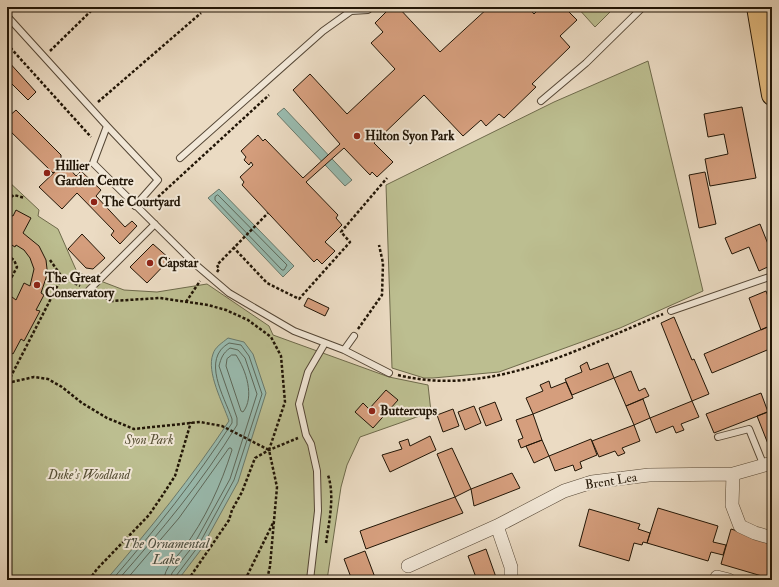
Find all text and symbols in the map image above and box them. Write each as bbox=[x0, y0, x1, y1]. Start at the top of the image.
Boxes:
place label: Hilton Syon Park bbox=[365, 128, 455, 145]
marker: Hilton Syon Park bbox=[352, 131, 362, 141]
place label: Hillier Garden Centre bbox=[55, 158, 134, 189]
marker: Hillier Garden Centre bbox=[42, 168, 52, 178]
place label: The Courtyard bbox=[101, 194, 181, 211]
marker: The Courtyard bbox=[89, 197, 99, 207]
place label: Capstar bbox=[158, 255, 199, 272]
marker: Capstar bbox=[145, 258, 155, 268]
place label: The Great Conservatory bbox=[44, 270, 116, 302]
marker: The Great Conservatory bbox=[32, 280, 42, 290]
place label: Buttercups bbox=[380, 403, 437, 420]
marker: Buttercups bbox=[367, 406, 377, 416]
park label: Syon Park bbox=[124, 432, 173, 448]
park label: Duke's Woodland bbox=[47, 467, 132, 483]
street label: Brent Lea bbox=[584, 469, 639, 493]
water label: The Ornamental Lake bbox=[123, 535, 211, 568]

